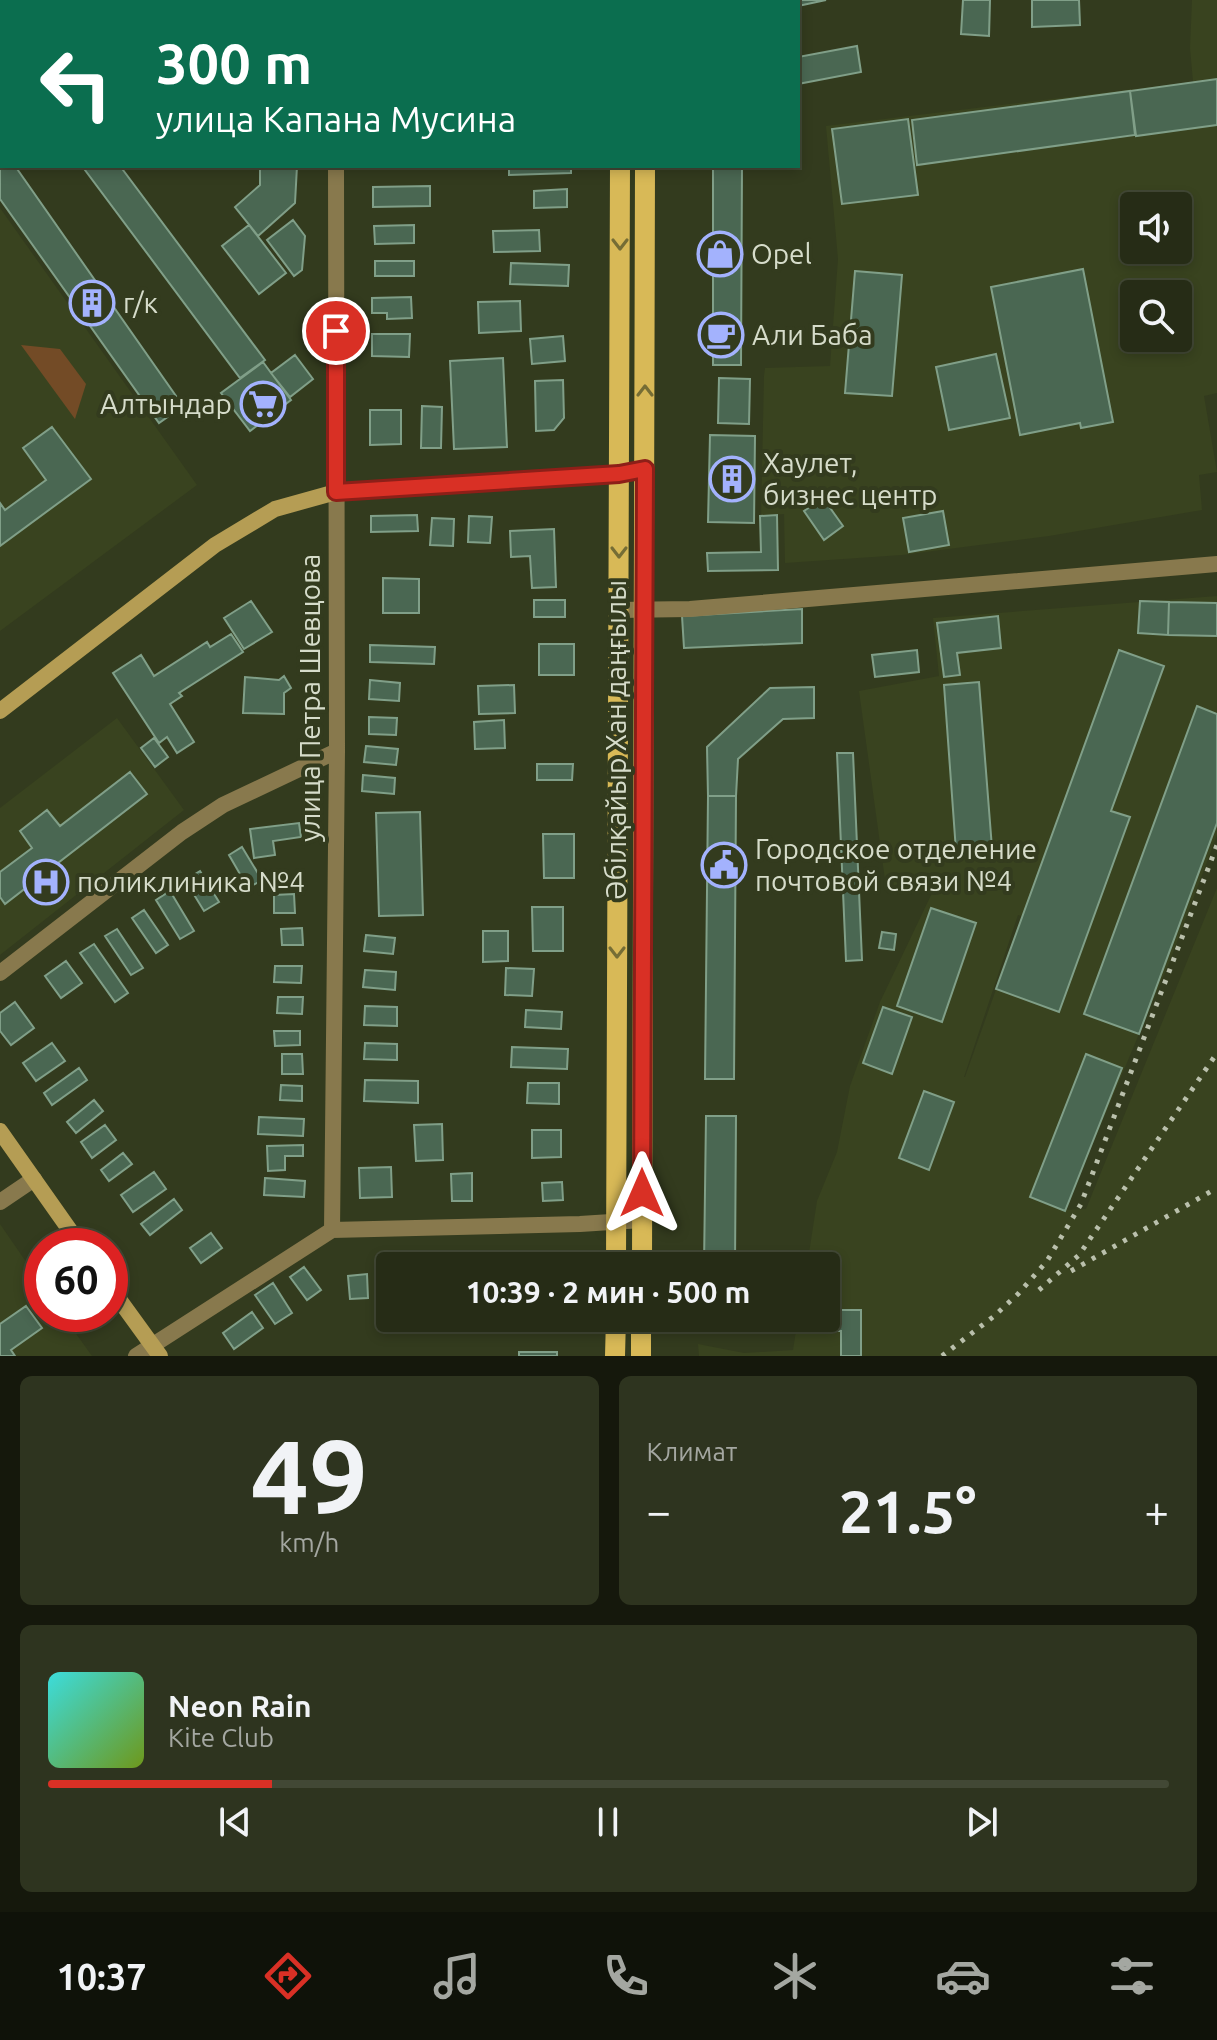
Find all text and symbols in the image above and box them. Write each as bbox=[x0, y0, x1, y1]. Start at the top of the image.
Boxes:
icon: left bbox=[24, 32, 128, 136]
text: 300 m bbox=[156, 32, 312, 95]
text: улица Капана Мусина bbox=[156, 98, 516, 139]
map controls bbox=[1120, 192, 1192, 352]
button: sound bbox=[1120, 192, 1192, 264]
shop icon: Opel bbox=[696, 230, 744, 278]
one-way arrow bbox=[611, 238, 629, 251]
place label: Opel bbox=[751, 238, 812, 269]
building icon: г/к bbox=[68, 279, 116, 327]
button: search bbox=[1120, 280, 1192, 352]
place label: г/к bbox=[123, 287, 158, 318]
pin bbox=[302, 297, 370, 365]
icon: arrive bbox=[314, 309, 358, 353]
cafe icon: Али Баба bbox=[697, 311, 745, 359]
place label: Али Баба bbox=[752, 319, 873, 350]
supermarket icon: Алтындар bbox=[239, 380, 287, 428]
one-way arrow bbox=[636, 384, 654, 397]
place label: Алтындар bbox=[100, 388, 232, 419]
place label: Хаулет, бизнес центр bbox=[763, 447, 938, 510]
building icon: Хаулет, бизнес центр bbox=[708, 455, 756, 503]
one-way arrow bbox=[610, 546, 628, 559]
street label: улица Петра Шевцова bbox=[294, 554, 325, 842]
street label: Әбілқайыр Хан даңғылы bbox=[600, 580, 631, 900]
place label: Городское отделение почтовой связи №4 bbox=[755, 833, 1037, 896]
public building icon: Городское отделение почтовой связи №4 bbox=[700, 841, 748, 889]
hospital icon: поликлиника №4 bbox=[22, 858, 70, 906]
place label: поликлиника №4 bbox=[77, 866, 305, 897]
one-way arrow bbox=[608, 946, 626, 959]
position arrow bbox=[600, 1151, 684, 1235]
speed limit sign: 60 bbox=[24, 1228, 128, 1332]
text: 10:39 · 2 мин · 500 m bbox=[466, 1275, 750, 1309]
text: 49 bbox=[251, 1417, 368, 1534]
text: Климат bbox=[647, 1437, 737, 1466]
text: 21.5° bbox=[839, 1477, 976, 1544]
text: − bbox=[647, 1486, 671, 1535]
text: + bbox=[1144, 1486, 1169, 1535]
text: km/h bbox=[279, 1528, 339, 1557]
text: Neon Rain bbox=[168, 1689, 312, 1723]
text: Kite Club bbox=[168, 1723, 274, 1752]
icon: previous bbox=[213, 1800, 257, 1844]
icon: pause bbox=[586, 1800, 630, 1844]
icon: next bbox=[960, 1800, 1004, 1844]
icon: directions bbox=[260, 1948, 316, 2004]
icon: music bbox=[429, 1948, 485, 2004]
icon: phone bbox=[598, 1948, 654, 2004]
icon: climate bbox=[767, 1948, 823, 2004]
icon: car bbox=[935, 1948, 991, 2004]
icon: filters bbox=[1104, 1948, 1160, 2004]
text: 10:37 bbox=[56, 1956, 147, 1997]

